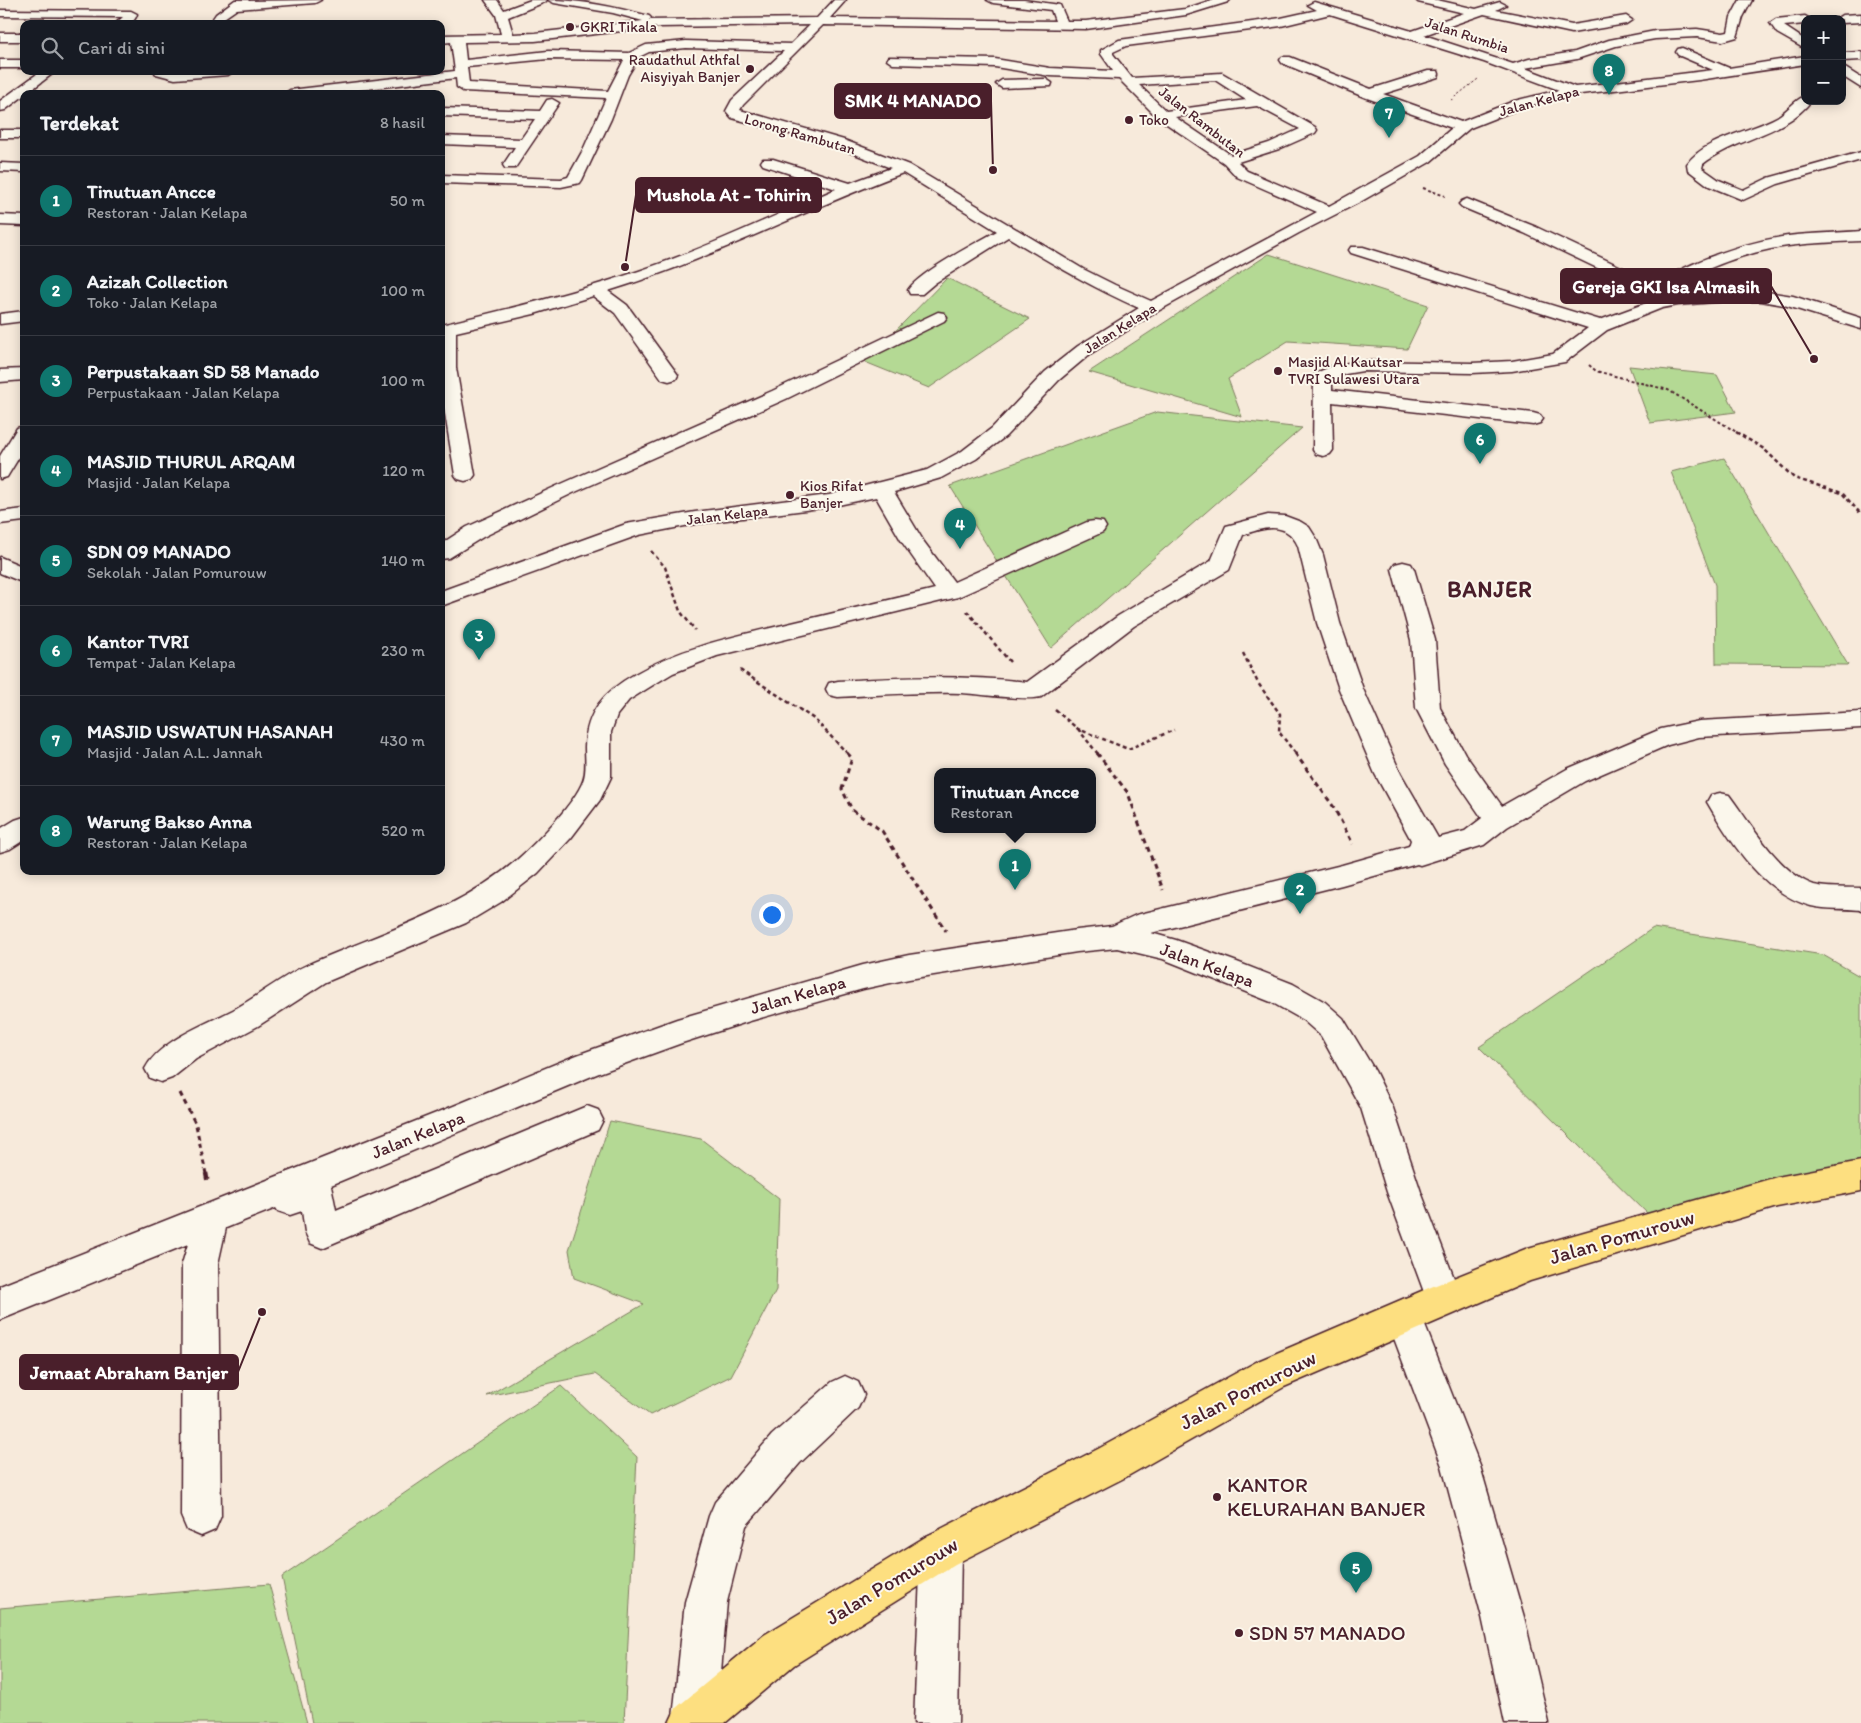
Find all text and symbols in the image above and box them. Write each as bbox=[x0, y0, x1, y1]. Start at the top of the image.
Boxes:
street label: Jalan Rumbia bbox=[1423, 13, 1512, 57]
map controls bbox=[1801, 15, 1846, 105]
button: + bbox=[1801, 15, 1846, 60]
place label: GKRI Tikala bbox=[580, 18, 658, 36]
search box bbox=[20, 20, 445, 75]
marker: GKRI Tikala bbox=[564, 21, 576, 33]
icon: search bbox=[38, 34, 66, 62]
text: Cari di sini bbox=[78, 36, 165, 59]
place label: Raudathul Athfal Aisyiyah Banjer bbox=[629, 51, 741, 86]
pin: 8 bbox=[1593, 54, 1625, 95]
button: − bbox=[1801, 60, 1846, 105]
marker: Raudathul Athfal Aisyiyah Banjer bbox=[744, 63, 756, 75]
street label: Jalan Kelapa bbox=[1497, 82, 1581, 120]
street label: Jalan Rambutan bbox=[1155, 83, 1249, 162]
callout: SMK 4 MANADO bbox=[835, 84, 991, 118]
text: SMK 4 MANADO bbox=[845, 89, 982, 112]
pin: 7 bbox=[1373, 97, 1405, 138]
text: Terdekat bbox=[40, 110, 119, 135]
street label: Lorong Rambutan bbox=[742, 110, 858, 159]
place label: Toko bbox=[1139, 111, 1169, 129]
text: 8 hasil bbox=[380, 113, 425, 132]
marker: Toko bbox=[1123, 114, 1135, 126]
callout: Mushola At - Tohirin bbox=[636, 178, 821, 212]
text: Tinutuan Ancce bbox=[87, 180, 216, 203]
text: Mushola At - Tohirin bbox=[647, 183, 811, 206]
text: 1 bbox=[52, 191, 60, 210]
text: 50 m bbox=[390, 191, 425, 210]
text: Restoran · Jalan Kelapa bbox=[87, 203, 247, 222]
callout: Gereja GKI Isa Almasih bbox=[1561, 269, 1771, 303]
text: Azizah Collection bbox=[87, 270, 228, 293]
text: Gereja GKI Isa Almasih bbox=[1572, 275, 1760, 298]
text: 2 bbox=[52, 281, 60, 300]
text: 100 m bbox=[381, 281, 425, 300]
text: Toko · Jalan Kelapa bbox=[87, 293, 217, 312]
street label: Jalan Kelapa bbox=[1081, 298, 1160, 357]
place label: Masjid Al Kautsar TVRI Sulawesi Utara bbox=[1288, 353, 1420, 388]
text: Perpustakaan SD 58 Manado bbox=[87, 360, 319, 383]
marker: Masjid Al Kautsar TVRI Sulawesi Utara bbox=[1272, 365, 1284, 377]
text: 3 bbox=[52, 371, 60, 390]
text: 100 m bbox=[381, 371, 425, 390]
text: Perpustakaan · Jalan Kelapa bbox=[87, 383, 280, 402]
pin: 6 bbox=[1464, 423, 1496, 464]
text: MASJID THURUL ARQAM bbox=[87, 450, 295, 473]
text: 4 bbox=[51, 461, 61, 480]
text: 120 m bbox=[382, 461, 425, 480]
text: Masjid · Jalan Kelapa bbox=[87, 473, 230, 492]
place label: Kios Rifat Banjer bbox=[800, 477, 864, 512]
marker: Kios Rifat Banjer bbox=[784, 489, 796, 501]
street label: Jalan Kelapa bbox=[685, 501, 769, 529]
pin: 4 bbox=[944, 508, 976, 549]
text: SDN 09 MANADO bbox=[87, 540, 231, 563]
text: 5 bbox=[52, 551, 60, 570]
text: 140 m bbox=[381, 551, 425, 570]
text: Sekolah · Jalan Pomurouw bbox=[87, 563, 267, 582]
district label: BANJER bbox=[1447, 576, 1533, 603]
pin: 3 bbox=[463, 619, 495, 660]
text: Kantor TVRI bbox=[87, 630, 189, 653]
text: 6 bbox=[52, 641, 60, 660]
text: 230 m bbox=[381, 641, 425, 660]
text: Tempat · Jalan Kelapa bbox=[87, 653, 236, 672]
text: MASJID USWATUN HASANAH bbox=[87, 720, 333, 743]
text: 7 bbox=[52, 731, 60, 750]
text: 430 m bbox=[380, 731, 425, 750]
text: Masjid · Jalan A.L. Jannah bbox=[87, 743, 263, 762]
popup bbox=[934, 768, 1096, 833]
text: Tinutuan Ancce bbox=[951, 780, 1079, 803]
text: Restoran bbox=[951, 803, 1013, 822]
text: Warung Bakso Anna bbox=[87, 810, 252, 833]
text: 8 bbox=[52, 821, 60, 840]
text: 520 m bbox=[381, 821, 425, 840]
text: Restoran · Jalan Kelapa bbox=[87, 833, 247, 852]
pin: 1 bbox=[999, 849, 1031, 890]
pin: 2 bbox=[1284, 873, 1316, 914]
your location bbox=[759, 902, 785, 928]
street label: Jalan Kelapa bbox=[1157, 938, 1257, 992]
street label: Jalan Kelapa bbox=[748, 971, 848, 1019]
street label: Jalan Kelapa bbox=[368, 1106, 468, 1164]
street label: Jalan Pomurouw bbox=[1546, 1204, 1697, 1269]
street label: Jalan Pomurouw bbox=[1175, 1344, 1320, 1435]
callout: Jemaat Abraham Banjer bbox=[20, 1355, 238, 1389]
text: Jemaat Abraham Banjer bbox=[29, 1361, 228, 1384]
place label: KANTOR KELURAHAN BANJER bbox=[1227, 1472, 1425, 1521]
marker: KANTOR KELURAHAN BANJER bbox=[1211, 1491, 1223, 1503]
street label: Jalan Pomurouw bbox=[821, 1531, 962, 1630]
pin: 5 bbox=[1340, 1552, 1372, 1593]
place label: SDN 57 MANADO bbox=[1249, 1620, 1406, 1645]
marker: SDN 57 MANADO bbox=[1233, 1627, 1245, 1639]

